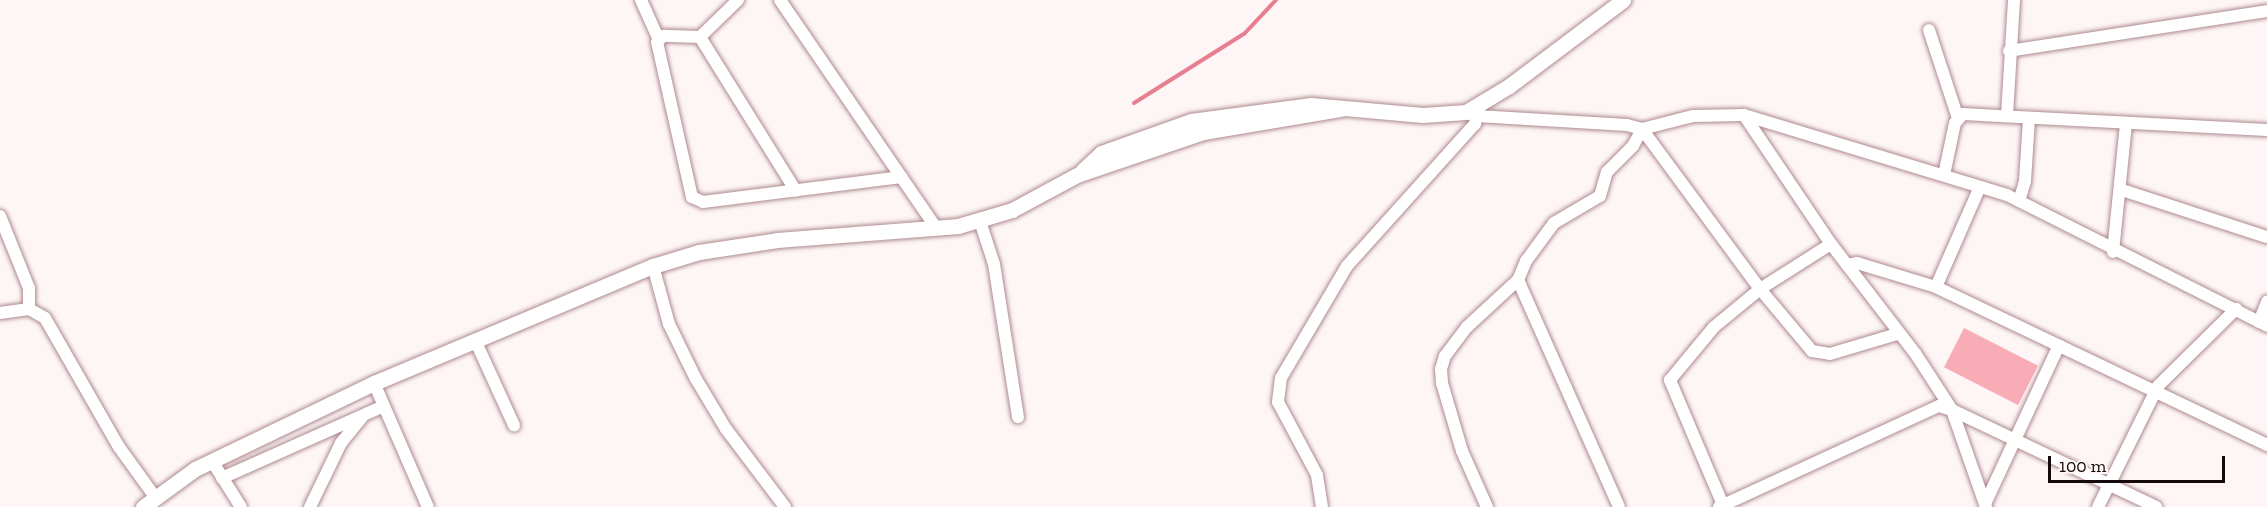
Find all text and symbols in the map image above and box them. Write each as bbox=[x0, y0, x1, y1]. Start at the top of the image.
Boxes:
scale bar bbox=[2051, 444, 2228, 482]
text: 100 m bbox=[2059, 455, 2106, 477]

